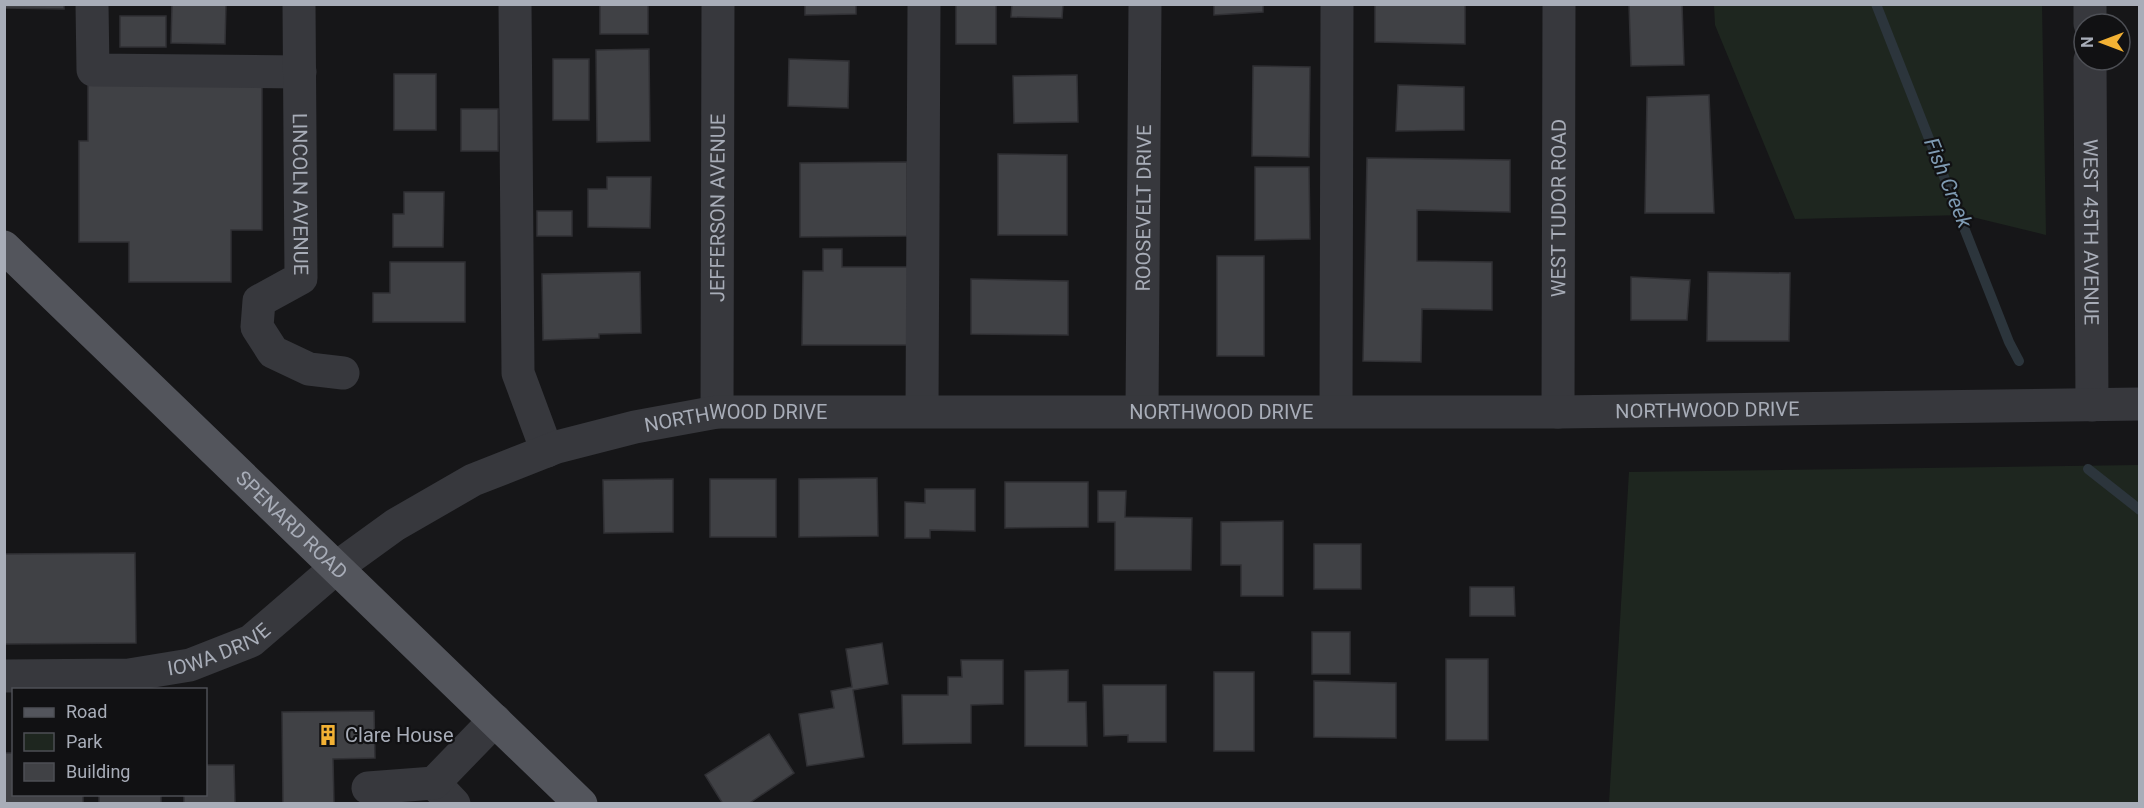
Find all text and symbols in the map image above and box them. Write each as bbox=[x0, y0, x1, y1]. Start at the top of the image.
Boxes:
north arrow bbox=[2072, 12, 2132, 72]
text: N bbox=[2078, 36, 2097, 48]
street label: LINCOLN AVENUE bbox=[288, 113, 313, 275]
street label: JEFFERSON AVENUE bbox=[705, 114, 730, 302]
street label: WEST TUDOR ROAD bbox=[1546, 119, 1571, 297]
street label: ROOSEVELT DRIVE bbox=[1131, 124, 1156, 292]
water label: Fish Creek bbox=[1919, 134, 1977, 232]
street label: WEST 45TH AVENUE bbox=[2078, 139, 2104, 325]
street label: NORTHWOOD DRIVE bbox=[1615, 397, 1800, 423]
street label: NORTHWOOD DRIVE bbox=[642, 400, 827, 437]
street label: NORTHWOOD DRIVE bbox=[1129, 400, 1313, 424]
street label: SPENARD ROAD bbox=[231, 466, 353, 584]
street label: IOWA DRIVE bbox=[166, 618, 275, 680]
legend bbox=[12, 688, 207, 796]
text: Road bbox=[66, 701, 107, 722]
building icon: Clare House bbox=[316, 723, 340, 747]
place label: Clare House bbox=[345, 723, 454, 747]
text: Park bbox=[66, 731, 103, 752]
text: Building bbox=[66, 761, 130, 782]

